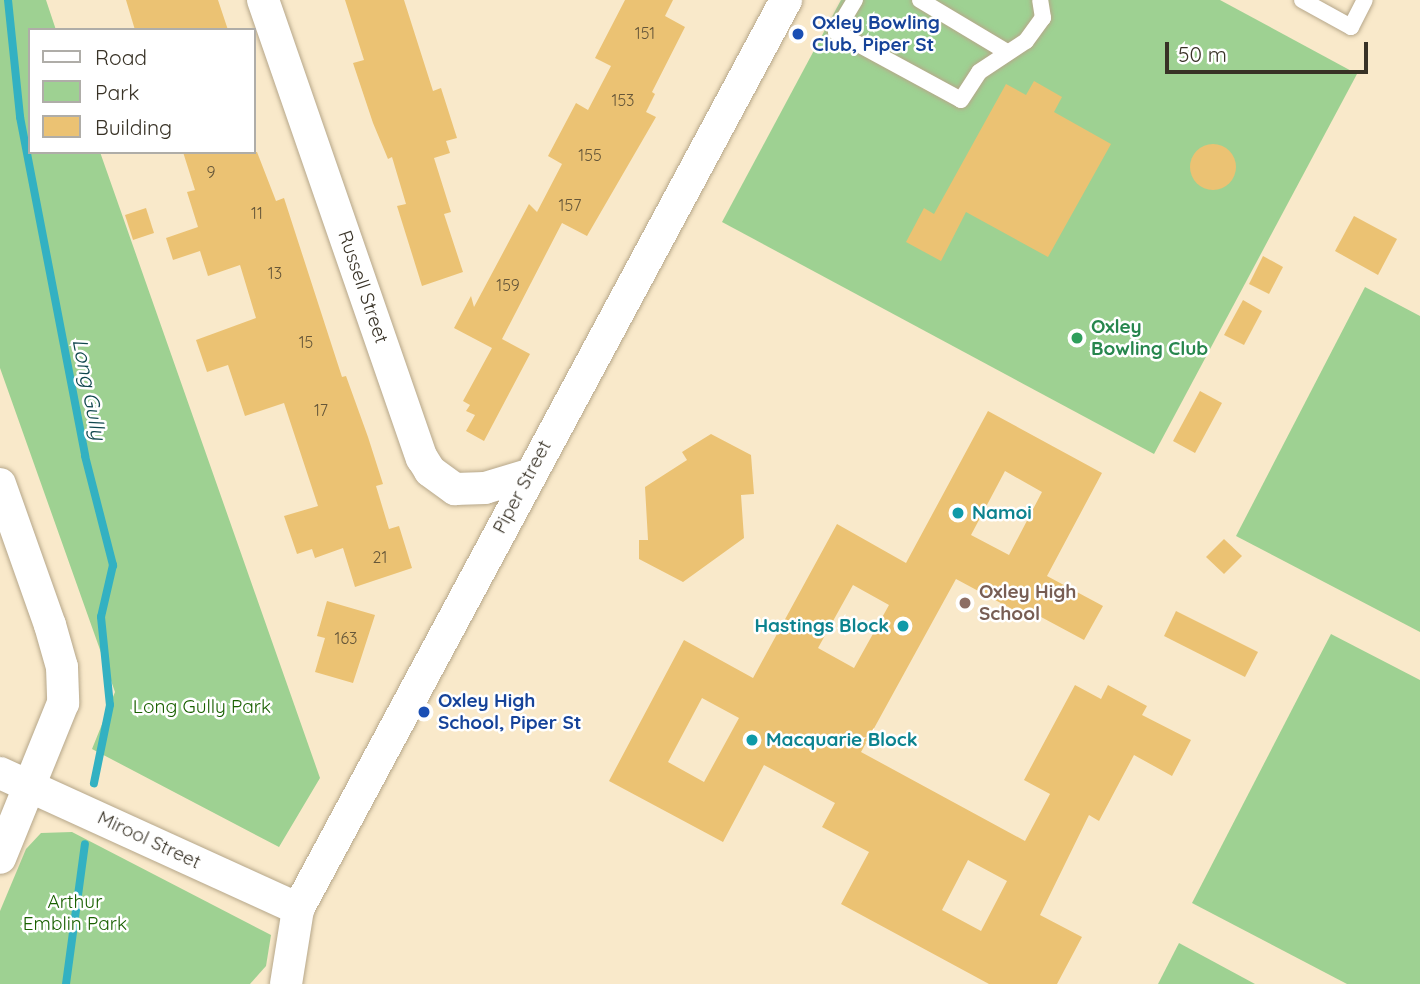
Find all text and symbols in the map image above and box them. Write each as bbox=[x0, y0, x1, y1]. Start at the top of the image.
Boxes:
place label: Oxley Bowling Club, Piper St bbox=[812, 12, 940, 56]
house number: 151 bbox=[635, 23, 655, 43]
marker: Oxley Bowling Club, Piper St bbox=[790, 26, 806, 42]
legend bbox=[28, 28, 256, 154]
scale bar bbox=[1168, 28, 1371, 72]
text: 50 m bbox=[1178, 41, 1227, 67]
text: Road bbox=[95, 44, 147, 70]
text: Park bbox=[95, 79, 139, 105]
house number: 153 bbox=[611, 90, 635, 110]
text: Building bbox=[95, 114, 172, 140]
house number: 155 bbox=[578, 145, 602, 165]
house number: 9 bbox=[207, 162, 215, 182]
house number: 157 bbox=[559, 195, 581, 215]
house number: 11 bbox=[251, 203, 263, 223]
street label: Russell Street bbox=[333, 228, 393, 346]
house number: 13 bbox=[268, 263, 282, 283]
house number: 159 bbox=[496, 275, 520, 295]
place label: Oxley Bowling Club bbox=[1091, 316, 1208, 360]
marker: Oxley Bowling Club bbox=[1069, 330, 1085, 346]
house number: 15 bbox=[299, 332, 313, 352]
water label: Long Gully bbox=[68, 336, 112, 442]
house number: 17 bbox=[314, 400, 328, 420]
street label: Piper Street bbox=[488, 437, 556, 537]
place label: Namoi bbox=[972, 502, 1032, 524]
marker: Namoi bbox=[950, 505, 966, 521]
house number: 21 bbox=[373, 547, 387, 567]
place label: Oxley High School bbox=[979, 581, 1076, 625]
marker: Oxley High School bbox=[957, 595, 973, 611]
place label: Hastings Block bbox=[754, 615, 889, 637]
marker: Hastings Block bbox=[895, 618, 911, 634]
house number: 163 bbox=[335, 628, 357, 648]
place label: Oxley High School, Piper St bbox=[438, 690, 582, 734]
park label: Long Gully Park bbox=[133, 696, 271, 718]
marker: Oxley High School, Piper St bbox=[416, 704, 432, 720]
place label: Macquarie Block bbox=[766, 729, 918, 751]
marker: Macquarie Block bbox=[744, 732, 760, 748]
street label: Mirool Street bbox=[94, 806, 204, 874]
park label: Arthur Emblin Park bbox=[23, 891, 127, 935]

